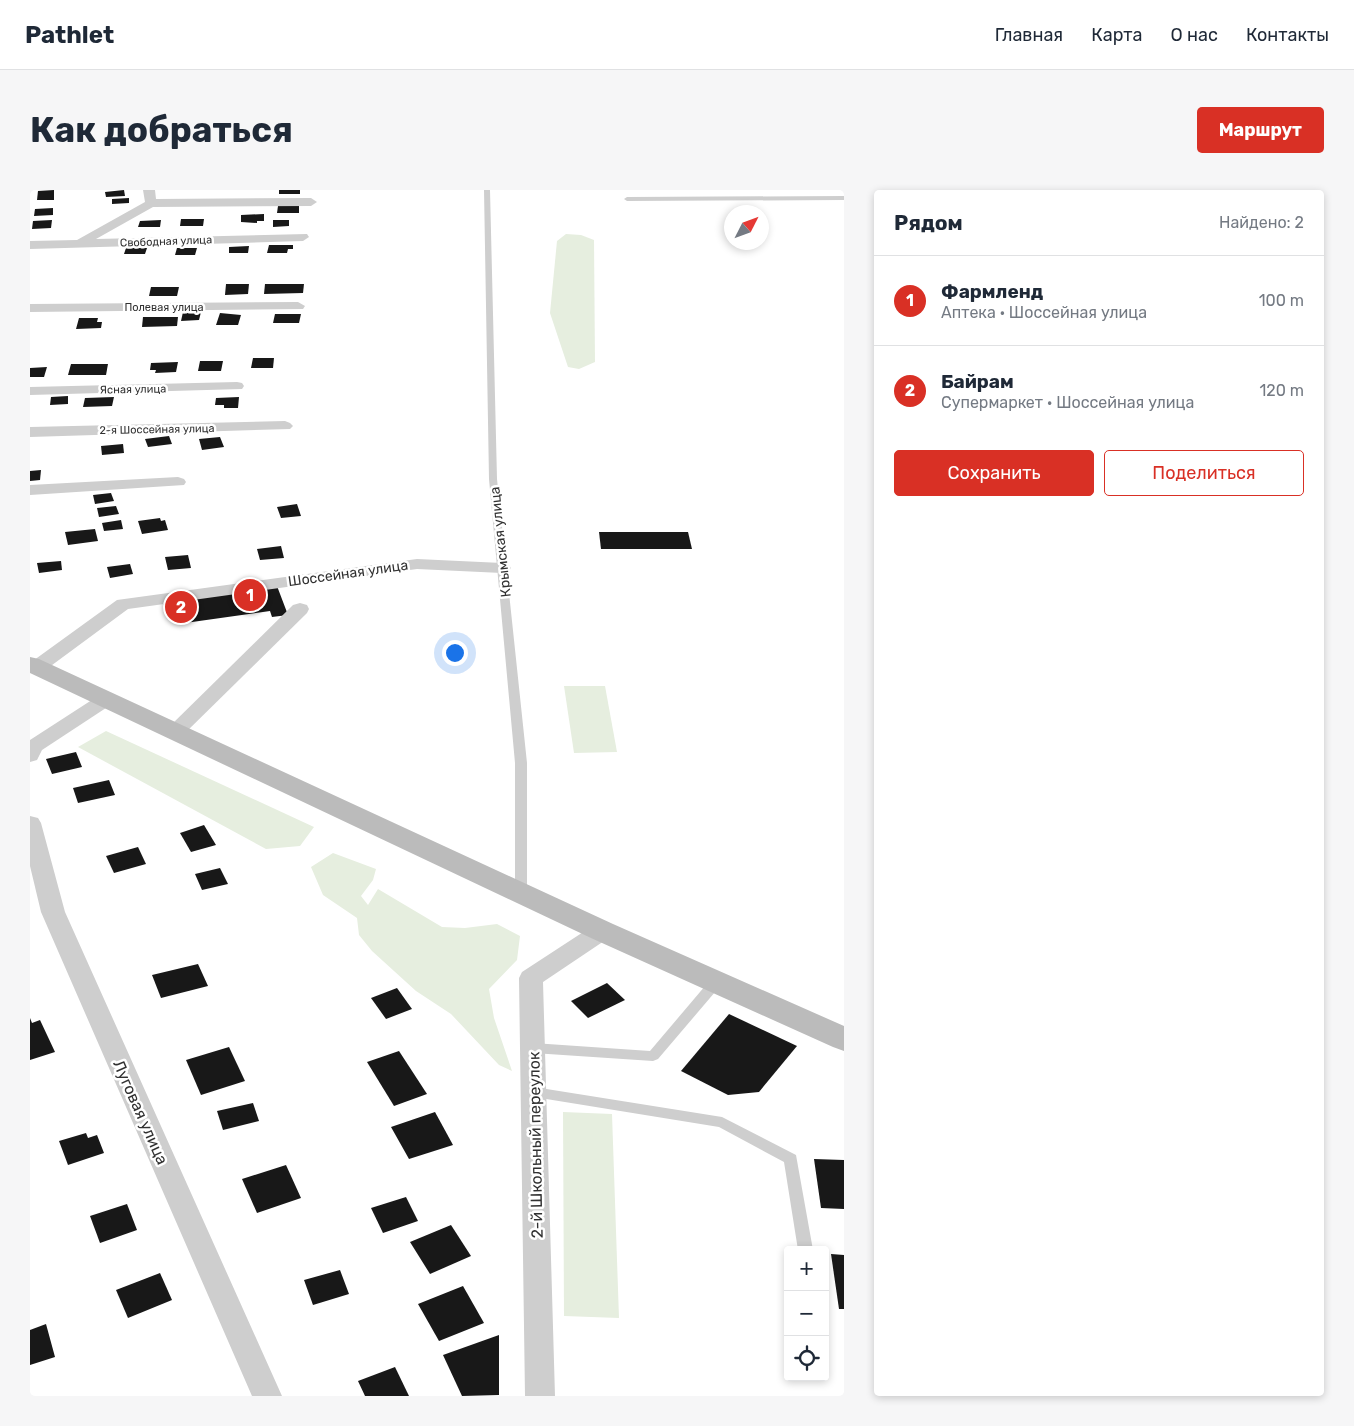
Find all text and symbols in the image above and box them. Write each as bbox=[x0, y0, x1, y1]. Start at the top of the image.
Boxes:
text: Pathlet bbox=[25, 21, 114, 49]
text: Главная bbox=[995, 24, 1063, 46]
text: Карта bbox=[1091, 24, 1143, 46]
text: О нас bbox=[1171, 24, 1218, 46]
text: Контакты bbox=[1246, 24, 1329, 46]
button: Маршрут bbox=[1197, 107, 1324, 153]
text: Как добраться bbox=[30, 109, 293, 151]
north arrow bbox=[724, 205, 769, 250]
text: Рядом bbox=[894, 210, 963, 235]
text: Найдено: 2 bbox=[1219, 213, 1304, 232]
street label: Свободная улица bbox=[120, 233, 212, 250]
text: Фармленд bbox=[941, 280, 1043, 303]
text: 1 bbox=[906, 291, 914, 310]
text: 100 m bbox=[1259, 291, 1304, 310]
street label: Полевая улица bbox=[124, 301, 204, 314]
text: Аптека · Шоссейная улица bbox=[941, 303, 1147, 322]
text: Байрам bbox=[941, 370, 1014, 393]
text: 2 bbox=[905, 381, 915, 400]
text: 120 m bbox=[1259, 381, 1304, 400]
street label: Ясная улица bbox=[100, 382, 166, 397]
text: Супермаркет · Шоссейная улица bbox=[941, 393, 1194, 412]
street label: 2-я Шоссейная улица bbox=[99, 422, 215, 437]
button: Сохранить bbox=[894, 450, 1094, 496]
button: Поделиться bbox=[1104, 450, 1304, 496]
street label: Крымская улица bbox=[486, 486, 515, 598]
street label: Шоссейная улица bbox=[287, 557, 409, 590]
pin: 1 bbox=[234, 576, 266, 614]
pin: 2 bbox=[165, 588, 197, 626]
your location bbox=[442, 640, 468, 666]
street label: 2-й Школьный переулок bbox=[524, 1051, 547, 1239]
street label: Луговая улица bbox=[109, 1057, 172, 1167]
map controls bbox=[784, 1246, 829, 1381]
button: + bbox=[784, 1246, 829, 1291]
button: − bbox=[784, 1291, 829, 1336]
button: locate bbox=[784, 1336, 829, 1381]

